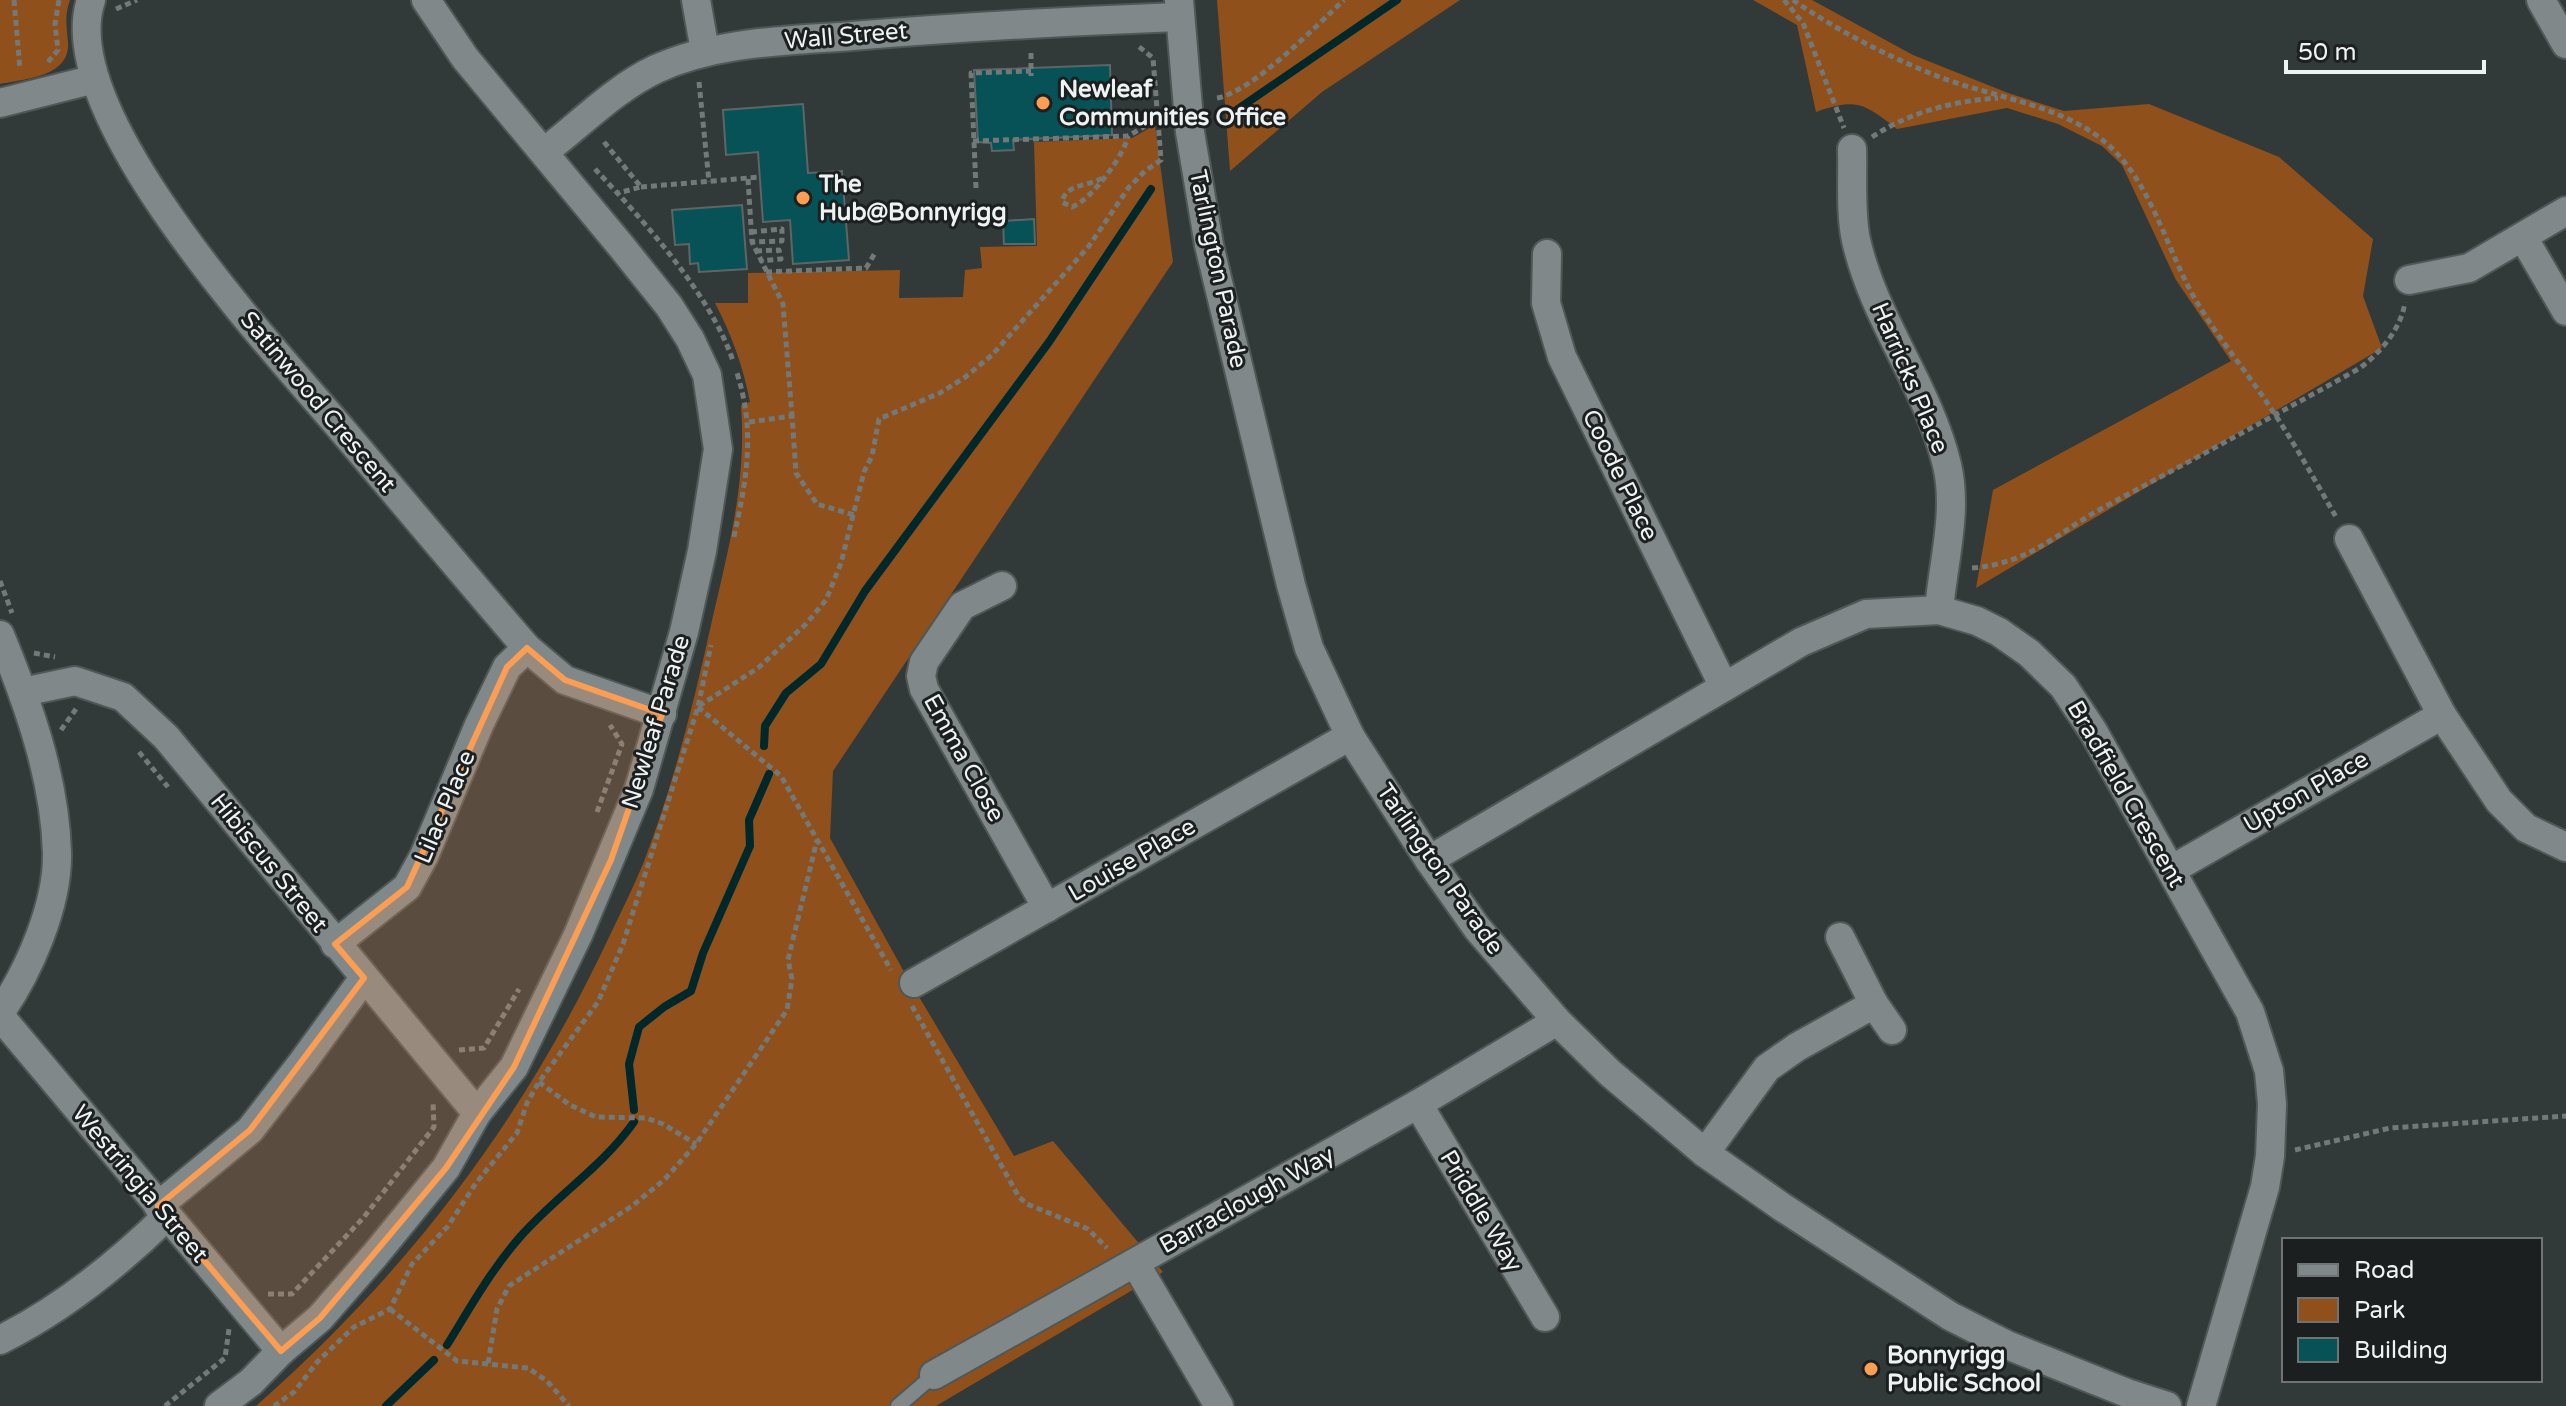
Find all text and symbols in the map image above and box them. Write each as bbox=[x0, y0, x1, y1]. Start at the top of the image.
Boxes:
street label: Wall Street bbox=[783, 16, 909, 56]
scale bar bbox=[2286, 24, 2484, 74]
text: 50 m bbox=[2298, 38, 2356, 67]
place label: Newleaf Communities Office bbox=[1059, 75, 1286, 132]
marker: Newleaf Communities Office bbox=[1034, 94, 1052, 112]
street label: Tarlington Parade bbox=[1183, 167, 1253, 371]
place label: The Hub@Bonnyrigg bbox=[818, 170, 1007, 227]
marker: The Hub@Bonnyrigg bbox=[794, 189, 812, 207]
street label: Harricks Place bbox=[1865, 298, 1955, 458]
street label: Satinwood Crescent bbox=[234, 306, 402, 498]
street label: Coode Place bbox=[1576, 405, 1664, 545]
street label: Newleaf Parade bbox=[616, 632, 696, 812]
street label: Emma Close bbox=[917, 689, 1011, 827]
street label: Bradfield Crescent bbox=[2061, 695, 2191, 893]
street label: Upton Place bbox=[2239, 745, 2373, 839]
street label: Lilac Place bbox=[408, 746, 482, 868]
street label: Tarlington Parade bbox=[1370, 778, 1510, 960]
street label: Hibiscus Street bbox=[204, 788, 334, 938]
street label: Louise Place bbox=[1063, 812, 1201, 908]
street label: Westringia Street bbox=[66, 1099, 214, 1269]
street label: Barraclough Way bbox=[1155, 1140, 1340, 1260]
street label: Priddle Way bbox=[1433, 1145, 1529, 1277]
legend bbox=[2282, 1238, 2542, 1382]
text: Road bbox=[2354, 1256, 2414, 1285]
text: Park bbox=[2354, 1296, 2405, 1325]
text: Building bbox=[2354, 1336, 2448, 1365]
place label: Bonnyrigg Public School bbox=[1887, 1341, 2041, 1398]
marker: Bonnyrigg Public School bbox=[1862, 1360, 1880, 1378]

